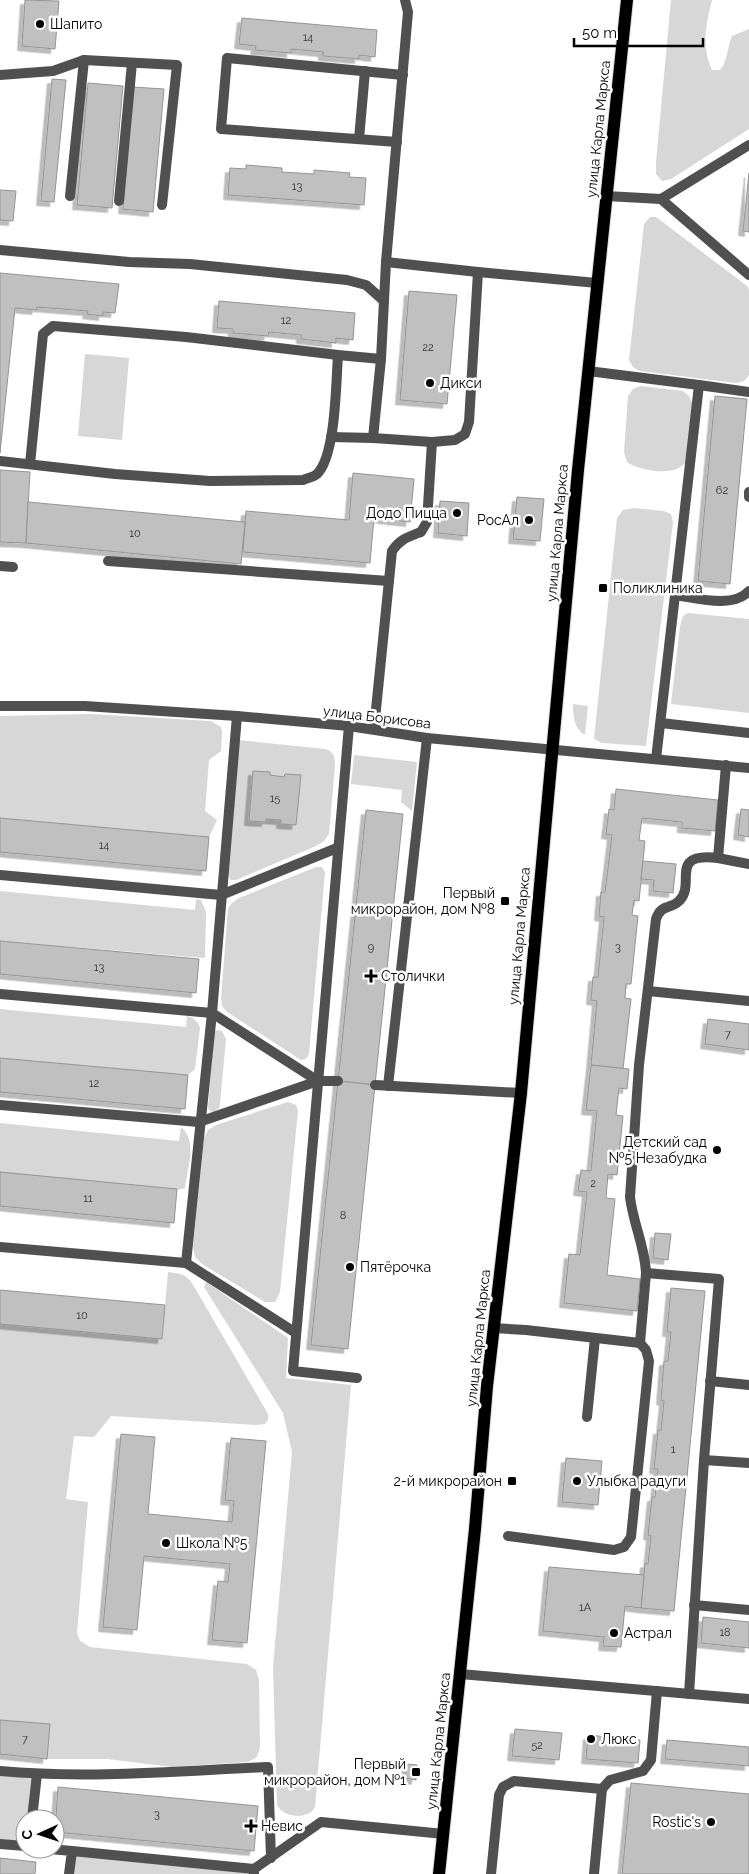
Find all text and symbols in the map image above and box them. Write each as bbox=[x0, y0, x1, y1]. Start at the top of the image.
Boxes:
scale bar bbox=[574, 15, 703, 47]
place label: Шапито bbox=[50, 16, 102, 32]
marker: Шапито bbox=[34, 18, 46, 30]
text: 50 m bbox=[582, 24, 617, 42]
house number: 14 bbox=[303, 31, 313, 44]
street label: улица Карла Маркса bbox=[583, 59, 613, 199]
house number: 13 bbox=[292, 180, 302, 193]
house number: 12 bbox=[281, 314, 291, 327]
house number: 22 bbox=[422, 341, 434, 354]
place label: Дикси bbox=[440, 375, 482, 391]
marker: Дикси bbox=[424, 377, 436, 389]
street label: улица Карла Маркса bbox=[543, 463, 571, 603]
house number: 62 bbox=[716, 484, 728, 497]
place label: Додо Пицца bbox=[366, 505, 447, 521]
marker: Додо Пицца bbox=[451, 507, 463, 519]
place label: РосАл bbox=[477, 512, 519, 528]
marker: РосАл bbox=[523, 514, 535, 526]
house number: 10 bbox=[129, 527, 141, 540]
place label: Поликлиника bbox=[613, 580, 703, 596]
marker: Поликлиника bbox=[597, 582, 609, 594]
street label: улица Борисова bbox=[322, 702, 432, 732]
house number: 15 bbox=[270, 792, 280, 805]
house number: 14 bbox=[99, 839, 109, 852]
street label: улица Карла Маркса bbox=[505, 866, 533, 1006]
place label: Первый микрорайон, дом №8 bbox=[351, 885, 495, 917]
marker: Первый микрорайон, дом №8 bbox=[499, 895, 511, 907]
house number: 9 bbox=[368, 941, 374, 954]
house number: 3 bbox=[615, 941, 621, 954]
house number: 13 bbox=[94, 961, 104, 974]
place label: Столички bbox=[381, 968, 445, 984]
marker: Столички bbox=[365, 970, 377, 982]
house number: 7 bbox=[725, 1028, 731, 1041]
house number: 12 bbox=[89, 1077, 99, 1090]
place label: Детский сад №5 Незабудка bbox=[608, 1134, 707, 1166]
marker: Детский сад №5 Незабудка bbox=[711, 1144, 723, 1156]
house number: 2 bbox=[590, 1177, 596, 1190]
house number: 11 bbox=[83, 1192, 93, 1205]
house number: 8 bbox=[340, 1209, 346, 1222]
place label: Пятёрочка bbox=[360, 1259, 431, 1275]
marker: Пятёрочка bbox=[344, 1261, 356, 1273]
street label: улица Карла Маркса bbox=[463, 1268, 493, 1408]
house number: 10 bbox=[76, 1309, 88, 1322]
house number: 1 bbox=[671, 1443, 676, 1456]
place label: 2-й микрорайон bbox=[393, 1473, 502, 1489]
place label: Улыбка радуги bbox=[587, 1473, 686, 1489]
marker: 2-й микрорайон bbox=[506, 1475, 518, 1487]
marker: Улыбка радуги bbox=[571, 1475, 583, 1487]
place label: Школа №5 bbox=[176, 1535, 248, 1551]
marker: Школа №5 bbox=[160, 1537, 172, 1549]
house number: 1А bbox=[579, 1601, 592, 1614]
place label: Астрал bbox=[624, 1625, 672, 1641]
house number: 18 bbox=[719, 1626, 731, 1639]
marker: Астрал bbox=[608, 1627, 620, 1639]
street label: улица Карла Маркса bbox=[423, 1671, 453, 1811]
place label: Люкс bbox=[601, 1731, 637, 1747]
house number: 7 bbox=[22, 1733, 28, 1746]
marker: Люкс bbox=[585, 1733, 597, 1745]
house number: 52 bbox=[531, 1739, 543, 1752]
place label: Первый микрорайон, дом №1 bbox=[264, 1756, 406, 1788]
marker: Первый микрорайон, дом №1 bbox=[410, 1766, 422, 1778]
house number: 3 bbox=[154, 1808, 160, 1821]
north arrow bbox=[15, 1809, 65, 1859]
place label: Rostic's bbox=[652, 1814, 701, 1830]
marker: Rostic's bbox=[705, 1816, 717, 1828]
place label: Невис bbox=[261, 1818, 303, 1834]
marker: Невис bbox=[245, 1820, 257, 1832]
text: С bbox=[19, 1829, 35, 1840]

